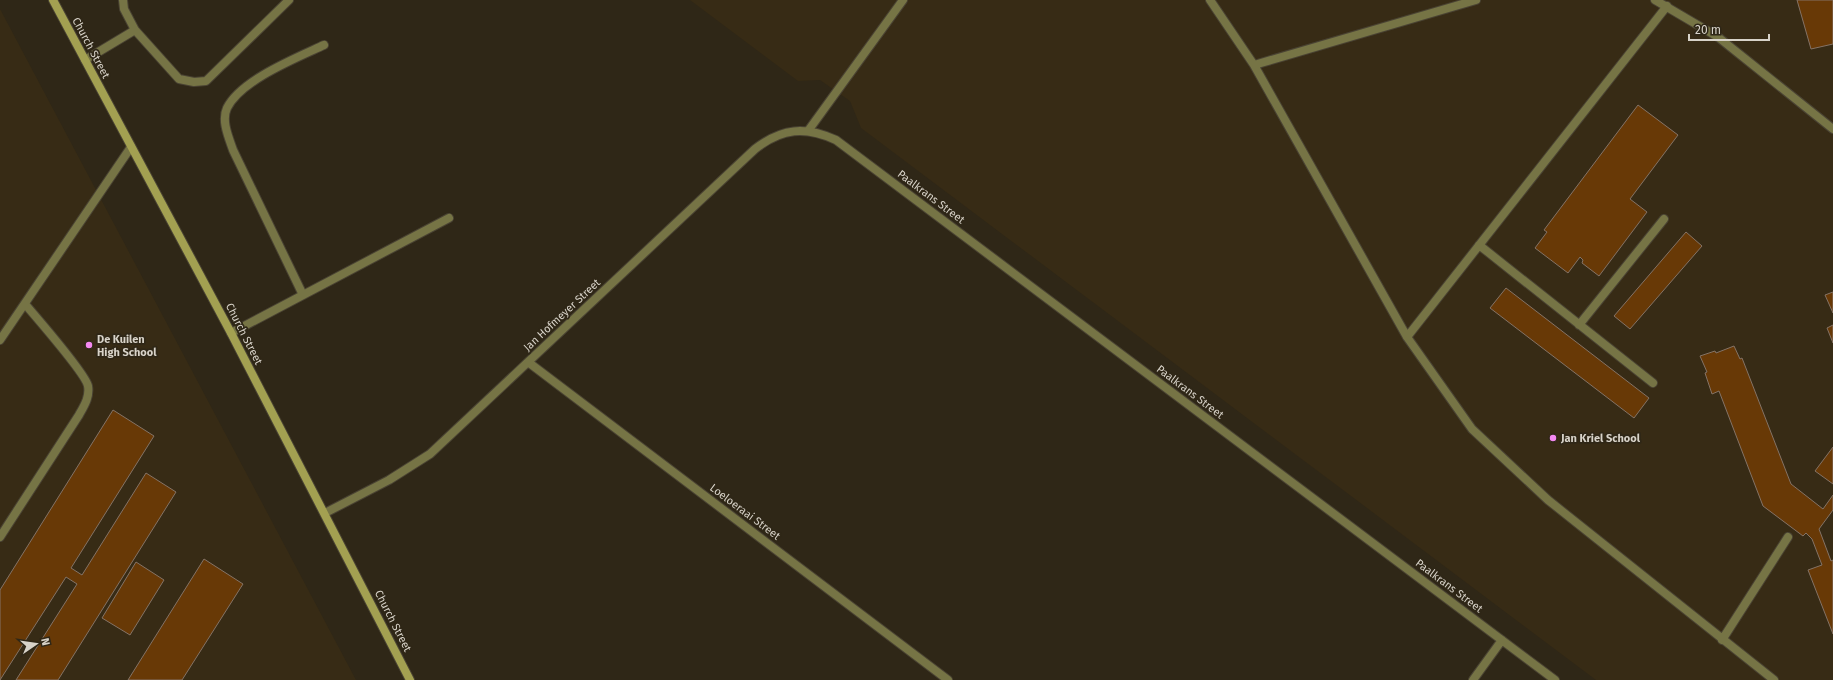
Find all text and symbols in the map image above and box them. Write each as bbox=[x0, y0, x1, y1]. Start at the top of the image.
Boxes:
street label: Church Street bbox=[69, 15, 113, 81]
scale bar bbox=[1689, 16, 1769, 42]
text: 20 m bbox=[1695, 23, 1721, 37]
street label: Paalkrans Street bbox=[895, 168, 967, 226]
street label: Jan Hofmeyer Street bbox=[521, 276, 603, 354]
street label: Church Street bbox=[223, 301, 265, 367]
place label: De Kuilen High School bbox=[97, 333, 157, 359]
marker: De Kuilen High School bbox=[84, 340, 94, 350]
street label: Paalkrans Street bbox=[1154, 363, 1226, 421]
place label: Jan Kriel School bbox=[1560, 432, 1641, 445]
marker: Jan Kriel School bbox=[1548, 433, 1558, 443]
street label: Loeloeraai Street bbox=[707, 481, 783, 543]
street label: Paalkrans Street bbox=[1413, 557, 1485, 615]
street label: Church Street bbox=[372, 588, 414, 654]
north arrow bbox=[16, 624, 56, 664]
text: N bbox=[38, 637, 52, 647]

